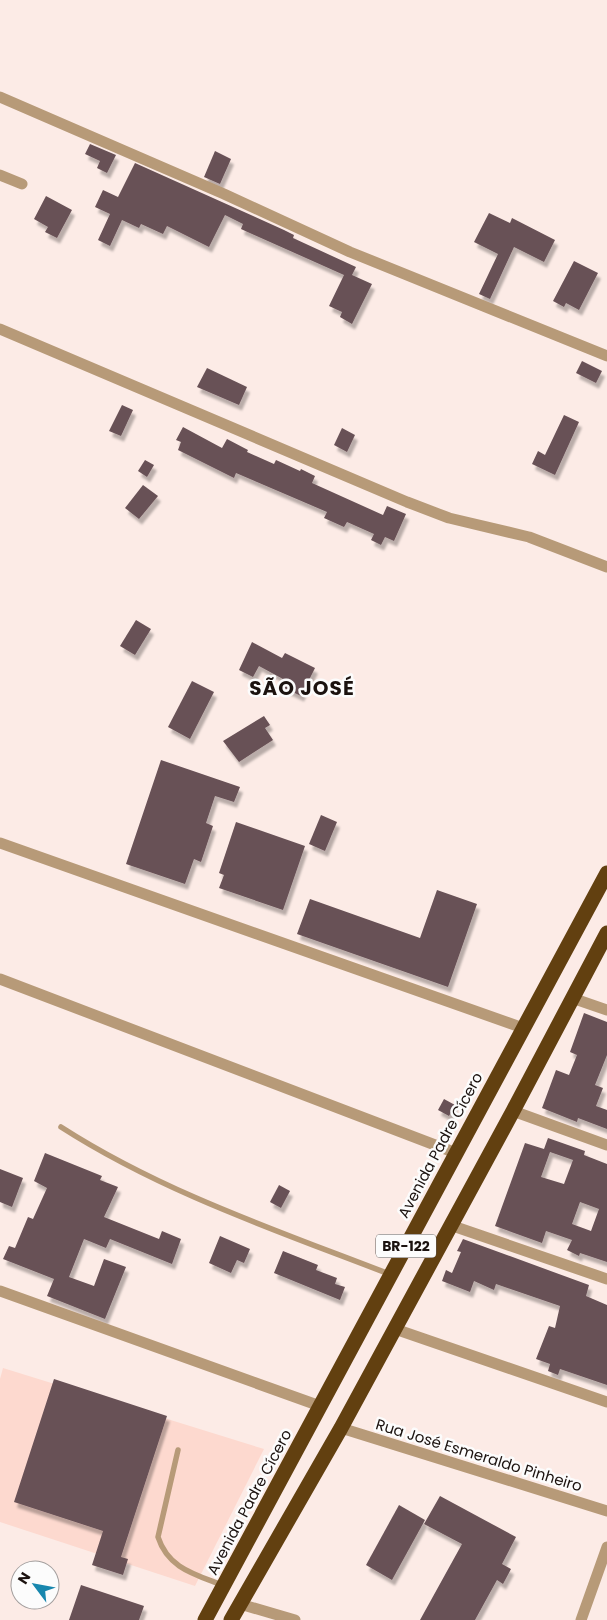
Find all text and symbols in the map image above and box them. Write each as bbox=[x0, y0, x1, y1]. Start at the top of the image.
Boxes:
district label: SÃO JOSÉ bbox=[249, 674, 355, 702]
street label: Avenida Padre Cícero bbox=[393, 1068, 487, 1222]
road number: BR-122 bbox=[376, 1234, 436, 1258]
street label: Rua José Esmeraldo Pinheiro bbox=[373, 1414, 585, 1496]
street label: Avenida Padre Cícero bbox=[202, 1425, 296, 1579]
north arrow bbox=[10, 1560, 60, 1610]
text: N bbox=[13, 1568, 35, 1588]

